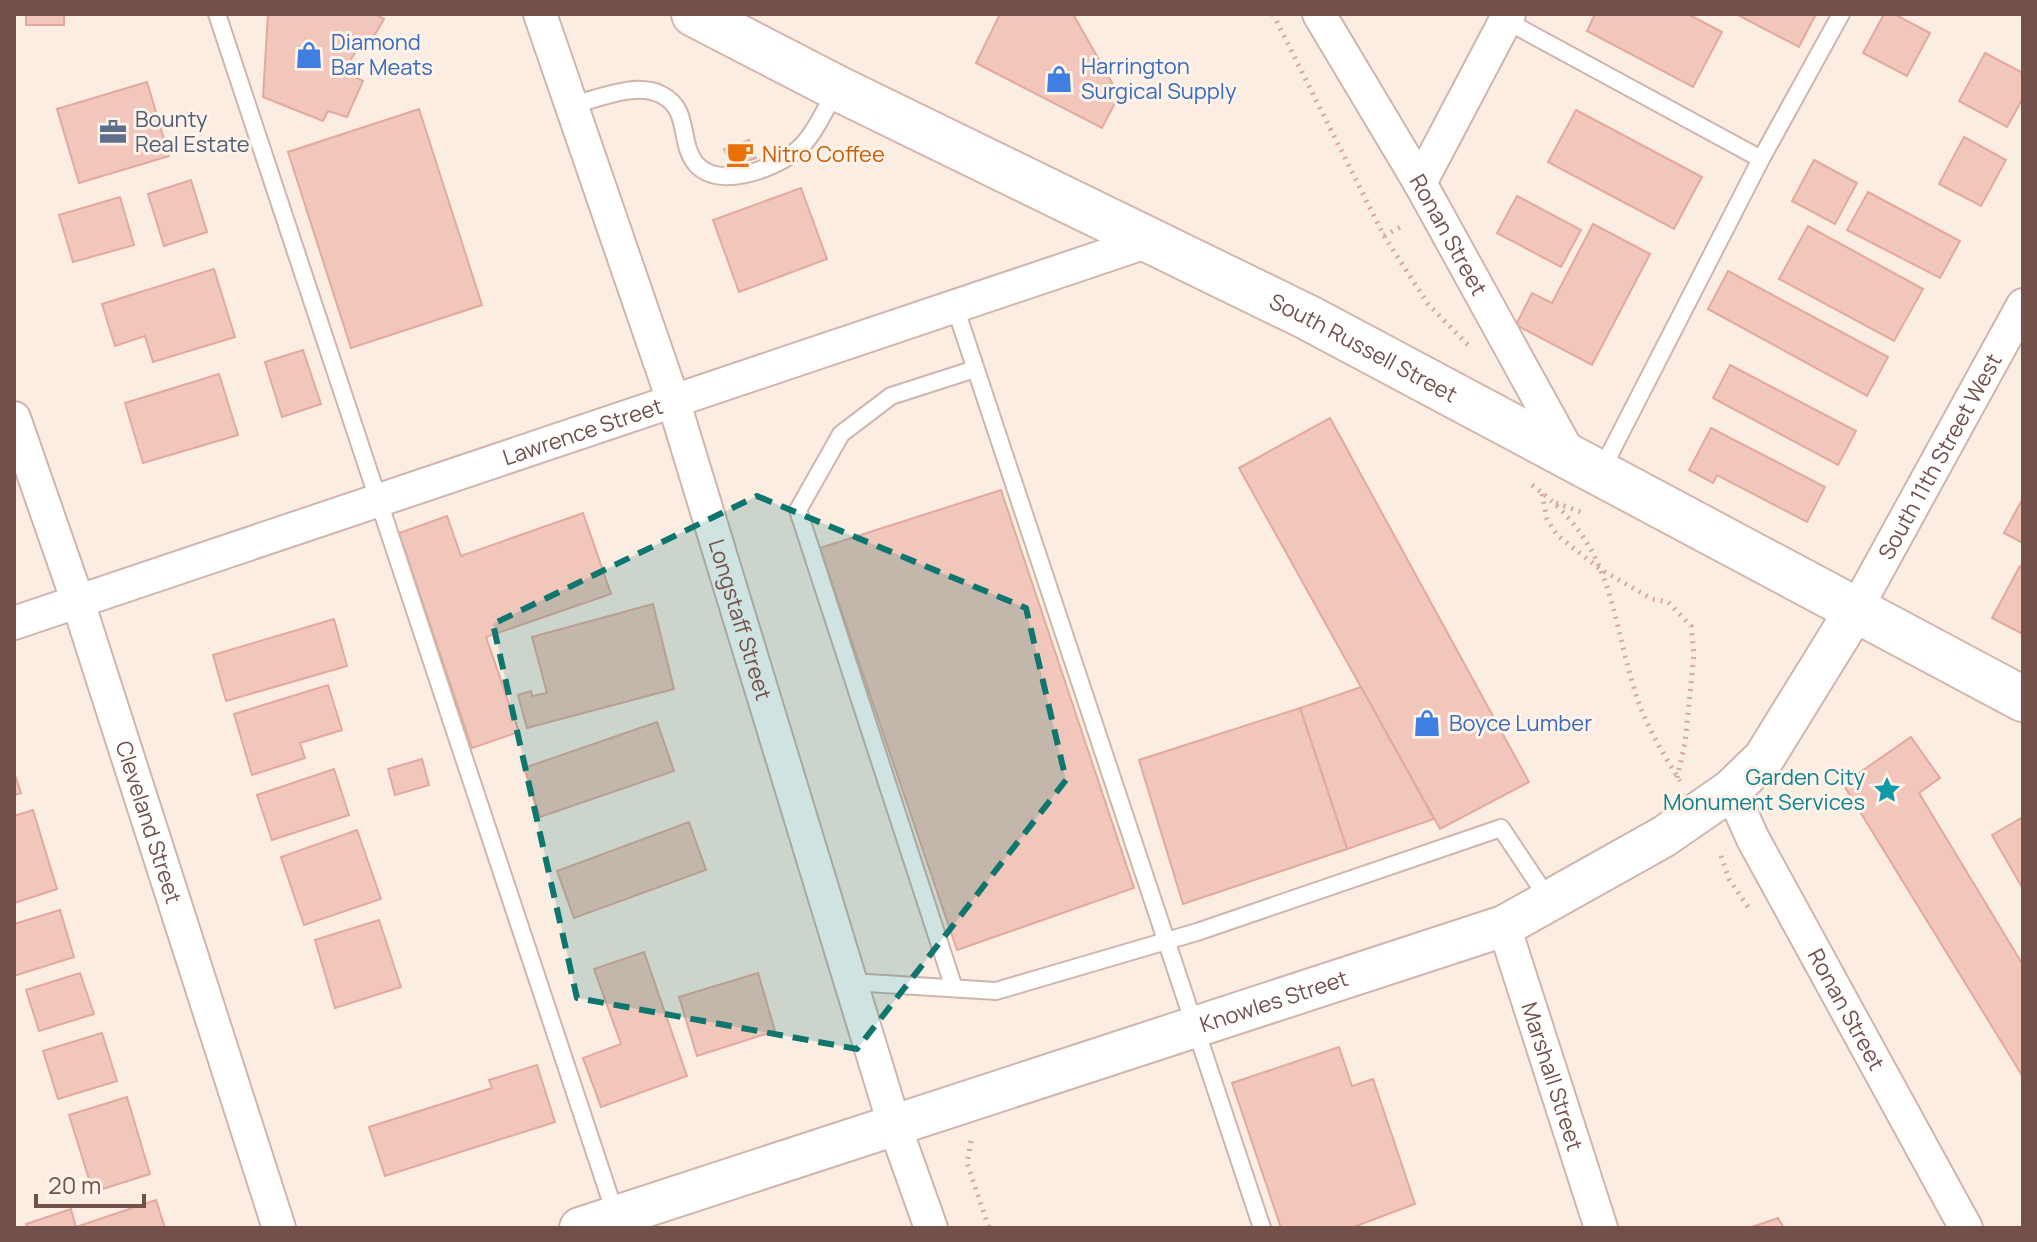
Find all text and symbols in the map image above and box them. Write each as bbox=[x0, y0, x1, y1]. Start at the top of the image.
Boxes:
place label: Diamond Bar Meats bbox=[331, 27, 433, 82]
shop icon: Diamond Bar Meats bbox=[294, 40, 324, 70]
place label: Harrington Surgical Supply bbox=[1081, 51, 1237, 106]
shop icon: Harrington Surgical Supply bbox=[1044, 64, 1074, 94]
place label: Bounty Real Estate bbox=[135, 104, 250, 159]
office icon: Bounty Real Estate bbox=[98, 117, 128, 147]
cafe icon: Nitro Coffee bbox=[725, 139, 755, 169]
place label: Nitro Coffee bbox=[762, 139, 885, 169]
street label: Ronan Street bbox=[1403, 168, 1494, 301]
street label: South Russell Street bbox=[1265, 286, 1463, 409]
street label: South 11th Street West bbox=[1871, 348, 2009, 565]
street label: Lawrence Street bbox=[499, 391, 667, 472]
street label: Longstaff Street bbox=[701, 536, 779, 704]
shop icon: Boyce Lumber bbox=[1412, 708, 1442, 738]
place label: Boyce Lumber bbox=[1449, 708, 1592, 738]
street label: Cleveland Street bbox=[109, 737, 189, 908]
place label: Garden City Monument Services bbox=[1663, 762, 1865, 817]
place icon: Garden City Monument Services bbox=[1872, 775, 1902, 805]
street label: Ronan Street bbox=[1801, 943, 1892, 1076]
street label: Knowles Street bbox=[1196, 963, 1352, 1039]
street label: Marshall Street bbox=[1514, 998, 1590, 1155]
scale bar bbox=[36, 1158, 144, 1208]
text: 20 m bbox=[48, 1168, 101, 1201]

